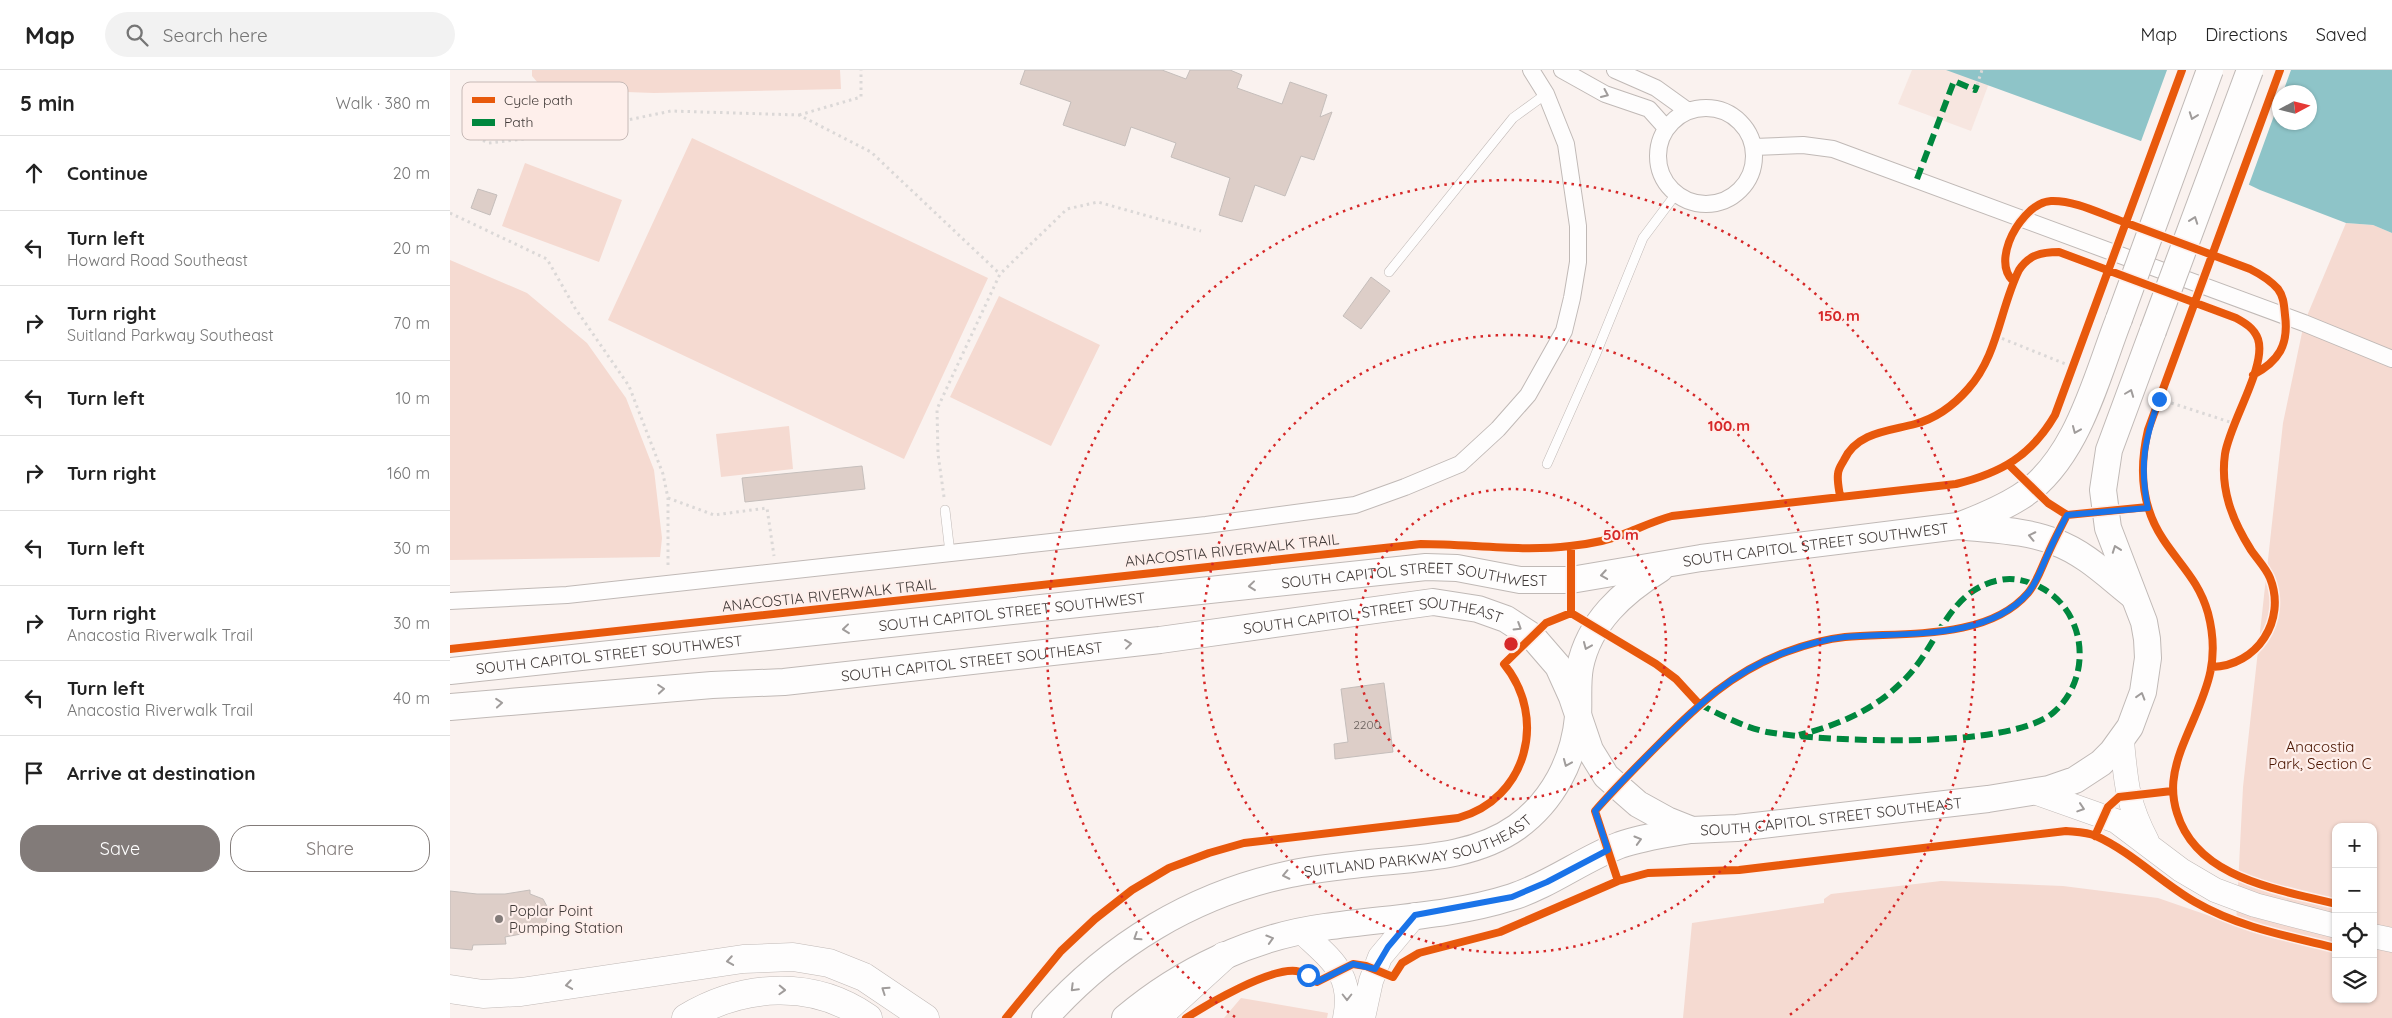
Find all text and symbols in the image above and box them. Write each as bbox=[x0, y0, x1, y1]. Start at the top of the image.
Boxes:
search box bbox=[105, 12, 455, 57]
text: Map bbox=[25, 20, 75, 50]
icon: search bbox=[123, 21, 151, 49]
text: Search here bbox=[163, 23, 268, 47]
text: Map bbox=[2140, 23, 2177, 46]
text: Directions bbox=[2205, 23, 2288, 46]
text: Saved bbox=[2316, 23, 2367, 46]
legend bbox=[462, 82, 628, 140]
north arrow bbox=[2272, 85, 2317, 130]
one-way arrow bbox=[1600, 87, 1609, 98]
text: 5 min bbox=[20, 90, 75, 116]
text: Cycle path bbox=[504, 91, 573, 109]
text: Walk · 380 m bbox=[335, 93, 430, 113]
one-way arrow bbox=[2189, 111, 2199, 120]
text: Path bbox=[504, 113, 533, 131]
icon: ahead bbox=[20, 159, 48, 187]
text: Continue bbox=[67, 161, 148, 185]
text: 20 m bbox=[393, 163, 430, 183]
one-way arrow bbox=[2188, 216, 2198, 225]
text: Turn left bbox=[67, 226, 145, 250]
icon: left bbox=[20, 234, 48, 262]
text: 20 m bbox=[393, 238, 430, 258]
text: Howard Road Southeast bbox=[67, 250, 248, 270]
text: Turn right bbox=[67, 301, 156, 325]
text: 150 m bbox=[1818, 306, 1860, 325]
icon: right bbox=[20, 309, 48, 337]
text: 70 m bbox=[393, 313, 430, 333]
text: Suitland Parkway Southeast bbox=[67, 325, 274, 345]
icon: left bbox=[20, 384, 48, 412]
text: Turn left bbox=[67, 386, 145, 410]
text: 10 m bbox=[396, 388, 430, 408]
route end bbox=[2148, 388, 2171, 411]
one-way arrow bbox=[2124, 389, 2134, 398]
text: 100 m bbox=[1708, 416, 1750, 435]
one-way arrow bbox=[2072, 425, 2083, 434]
icon: right bbox=[20, 459, 48, 487]
text: Turn right bbox=[67, 461, 156, 485]
text: 160 m bbox=[387, 463, 430, 483]
street label: SOUTH CAPITOL STREET SOUTHWEST bbox=[1681, 518, 1950, 570]
text: 50 m bbox=[1603, 525, 1639, 544]
street label: ANACOSTIA RIVERWALK TRAIL bbox=[1124, 529, 1340, 571]
one-way arrow bbox=[2027, 531, 2036, 542]
icon: left bbox=[20, 534, 48, 562]
text: Turn left bbox=[67, 536, 145, 560]
text: 30 m bbox=[393, 538, 430, 558]
one-way arrow bbox=[2112, 545, 2122, 554]
street label: SOUTH CAPITOL STREET SOUTHWEST bbox=[1280, 557, 1547, 592]
one-way arrow bbox=[1599, 569, 1608, 579]
street label: ANACOSTIA RIVERWALK TRAIL bbox=[721, 574, 937, 616]
one-way arrow bbox=[1247, 580, 1255, 591]
street label: SOUTH CAPITOL STREET SOUTHWEST bbox=[878, 587, 1146, 635]
street label: SOUTH CAPITOL STREET SOUTHEAST bbox=[1242, 592, 1506, 638]
text: Turn right bbox=[67, 601, 156, 625]
icon: right bbox=[20, 609, 48, 637]
text: 30 m bbox=[393, 613, 430, 633]
one-way arrow bbox=[1513, 621, 1522, 630]
one-way arrow bbox=[842, 623, 850, 634]
text: Anacostia Riverwalk Trail bbox=[67, 625, 253, 645]
street label: SOUTH CAPITOL STREET SOUTHWEST bbox=[475, 630, 743, 678]
centre of rings bbox=[1502, 635, 1520, 653]
street label: SOUTH CAPITOL STREET SOUTHEAST bbox=[840, 637, 1104, 685]
one-way arrow bbox=[1125, 639, 1133, 650]
one-way arrow bbox=[1583, 641, 1593, 650]
text: Turn left bbox=[67, 676, 145, 700]
icon: left bbox=[20, 684, 48, 712]
one-way arrow bbox=[657, 684, 665, 695]
text: 40 m bbox=[393, 688, 430, 708]
one-way arrow bbox=[2136, 693, 2146, 701]
one-way arrow bbox=[495, 698, 503, 709]
text: Anacostia Riverwalk Trail bbox=[67, 700, 253, 720]
house number: 2200 bbox=[1353, 717, 1381, 732]
park label: Anacostia Park, Section C bbox=[2268, 737, 2372, 773]
one-way arrow bbox=[1562, 758, 1573, 767]
icon: arrive bbox=[20, 759, 48, 787]
text: Arrive at destination bbox=[67, 761, 256, 785]
street label: SOUTH CAPITOL STREET SOUTHEAST bbox=[1700, 793, 1963, 839]
one-way arrow bbox=[2076, 802, 2084, 812]
street label: SUITLAND PARKWAY SOUTHEAST bbox=[1302, 810, 1535, 881]
map controls bbox=[2332, 823, 2377, 1003]
button: + bbox=[2332, 823, 2377, 868]
button: Save bbox=[20, 825, 220, 872]
button: Share bbox=[230, 825, 430, 872]
one-way arrow bbox=[1633, 835, 1641, 845]
button: − bbox=[2332, 868, 2377, 913]
one-way arrow bbox=[1282, 869, 1291, 880]
place label: Poplar Point Pumping Station bbox=[509, 901, 623, 937]
marker: Poplar Point Pumping Station bbox=[493, 913, 505, 925]
button: locate bbox=[2332, 913, 2377, 958]
one-way arrow bbox=[1133, 931, 1143, 940]
one-way arrow bbox=[1265, 935, 1273, 945]
one-way arrow bbox=[726, 955, 734, 965]
button: layers bbox=[2332, 958, 2377, 1003]
route start bbox=[1297, 964, 1320, 987]
one-way arrow bbox=[565, 979, 574, 989]
one-way arrow bbox=[1070, 982, 1079, 991]
one-way arrow bbox=[778, 985, 786, 996]
one-way arrow bbox=[882, 987, 891, 996]
one-way arrow bbox=[1342, 994, 1352, 1001]

